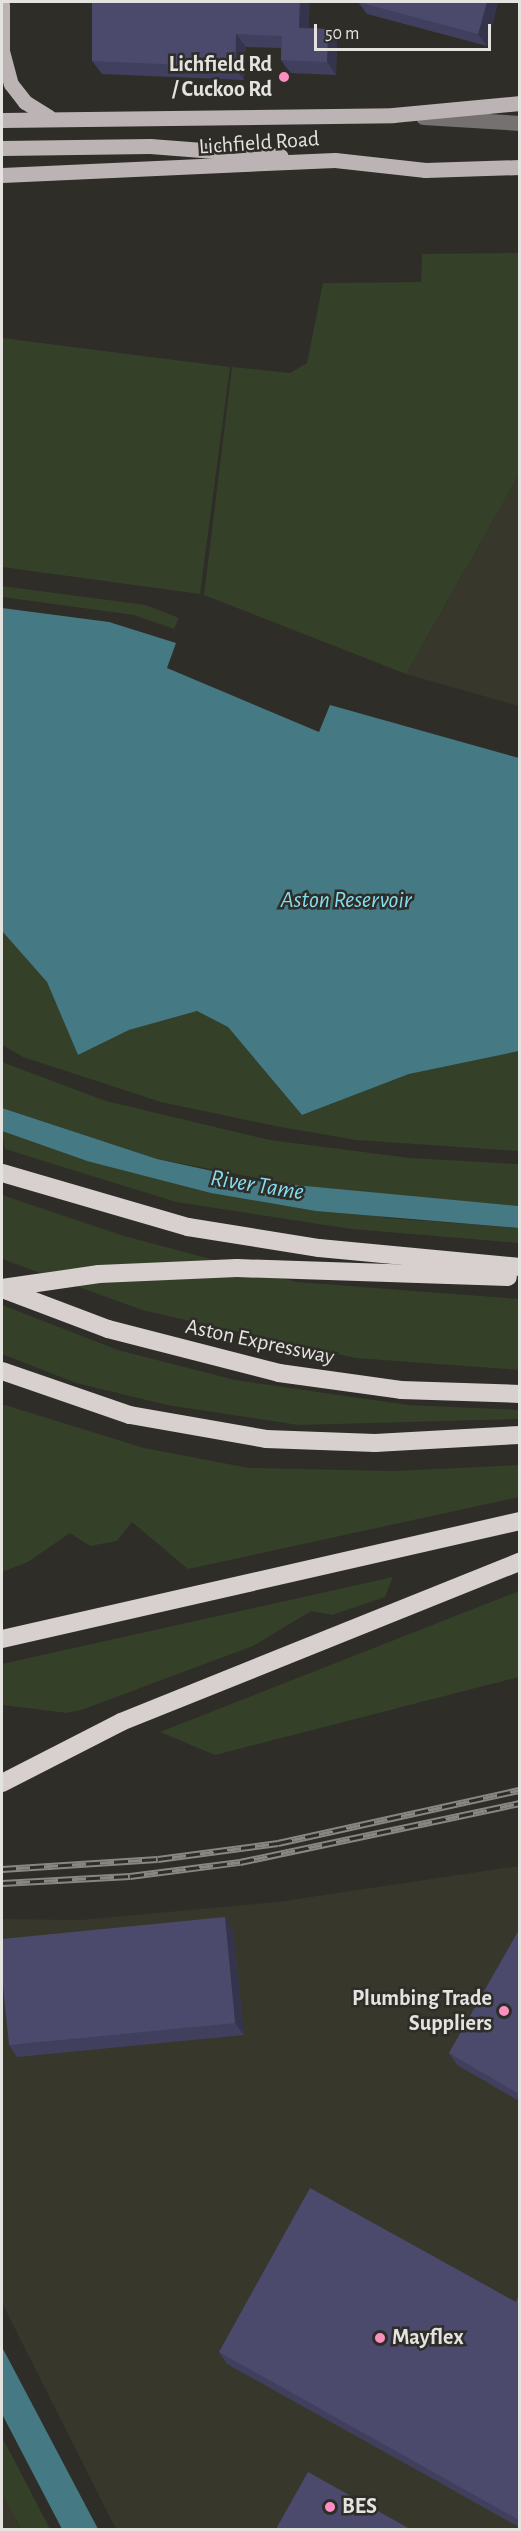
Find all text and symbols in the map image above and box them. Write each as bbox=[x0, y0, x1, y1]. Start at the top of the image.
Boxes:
scale bar bbox=[317, 12, 494, 50]
text: 50 m bbox=[325, 25, 359, 43]
place label: Lichfield Rd / Cuckoo Rd bbox=[169, 51, 272, 102]
marker: Lichfield Rd / Cuckoo Rd bbox=[277, 70, 291, 84]
street label: Lichfield Road bbox=[198, 126, 320, 160]
water label: Aston Reservoir bbox=[280, 887, 412, 915]
water label: River Tame bbox=[208, 1164, 306, 1208]
street label: Aston Expressway bbox=[183, 1313, 337, 1371]
place label: Plumbing Trade Suppliers bbox=[352, 1985, 492, 2036]
marker: Plumbing Trade Suppliers bbox=[497, 2004, 511, 2018]
place label: Mayflex bbox=[392, 2325, 464, 2351]
marker: Mayflex bbox=[373, 2331, 387, 2345]
place label: BES bbox=[342, 2494, 377, 2520]
marker: BES bbox=[323, 2500, 337, 2514]

